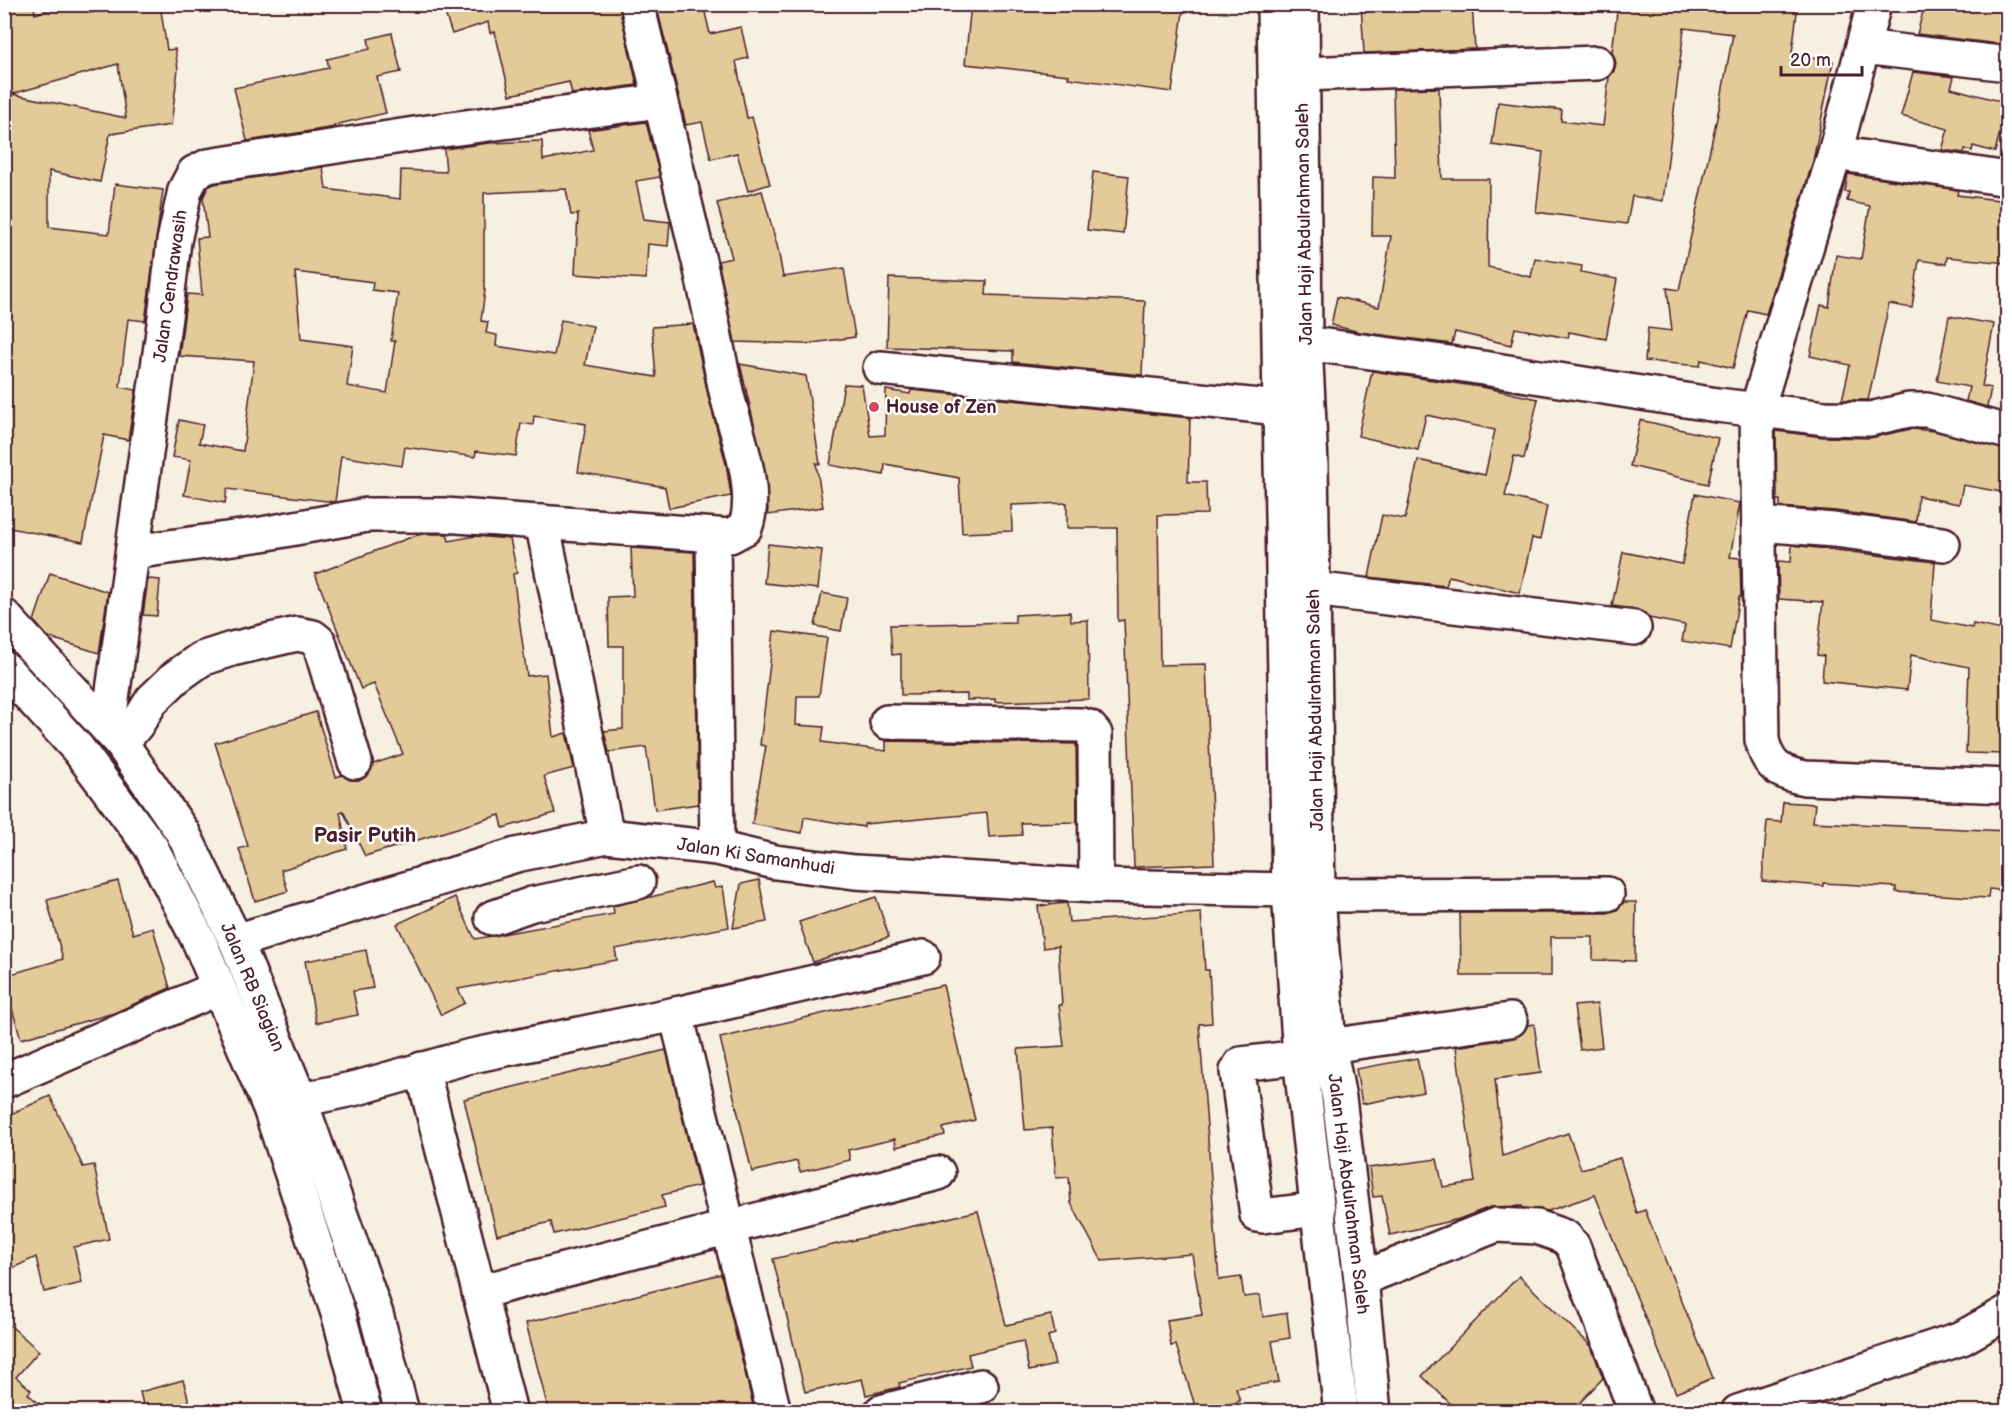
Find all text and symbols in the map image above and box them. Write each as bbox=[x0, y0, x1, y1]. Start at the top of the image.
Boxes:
scale bar bbox=[1781, 39, 1862, 77]
text: 20 m bbox=[1790, 50, 1831, 71]
street label: Jalan Haji Abdulrahman Saleh bbox=[1292, 103, 1317, 345]
street label: Jalan Cendrawasih bbox=[149, 208, 192, 364]
place label: House of Zen bbox=[886, 397, 997, 418]
marker: House of Zen bbox=[867, 400, 881, 414]
street label: Jalan Haji Abdulrahman Saleh bbox=[1303, 589, 1328, 831]
district label: Pasir Putih bbox=[314, 823, 416, 848]
street label: Jalan Ki Samanhudi bbox=[676, 834, 836, 879]
street label: Jalan RB Siagian bbox=[216, 919, 289, 1055]
street label: Jalan Haji Abdulrahman Saleh bbox=[1323, 1073, 1374, 1316]

